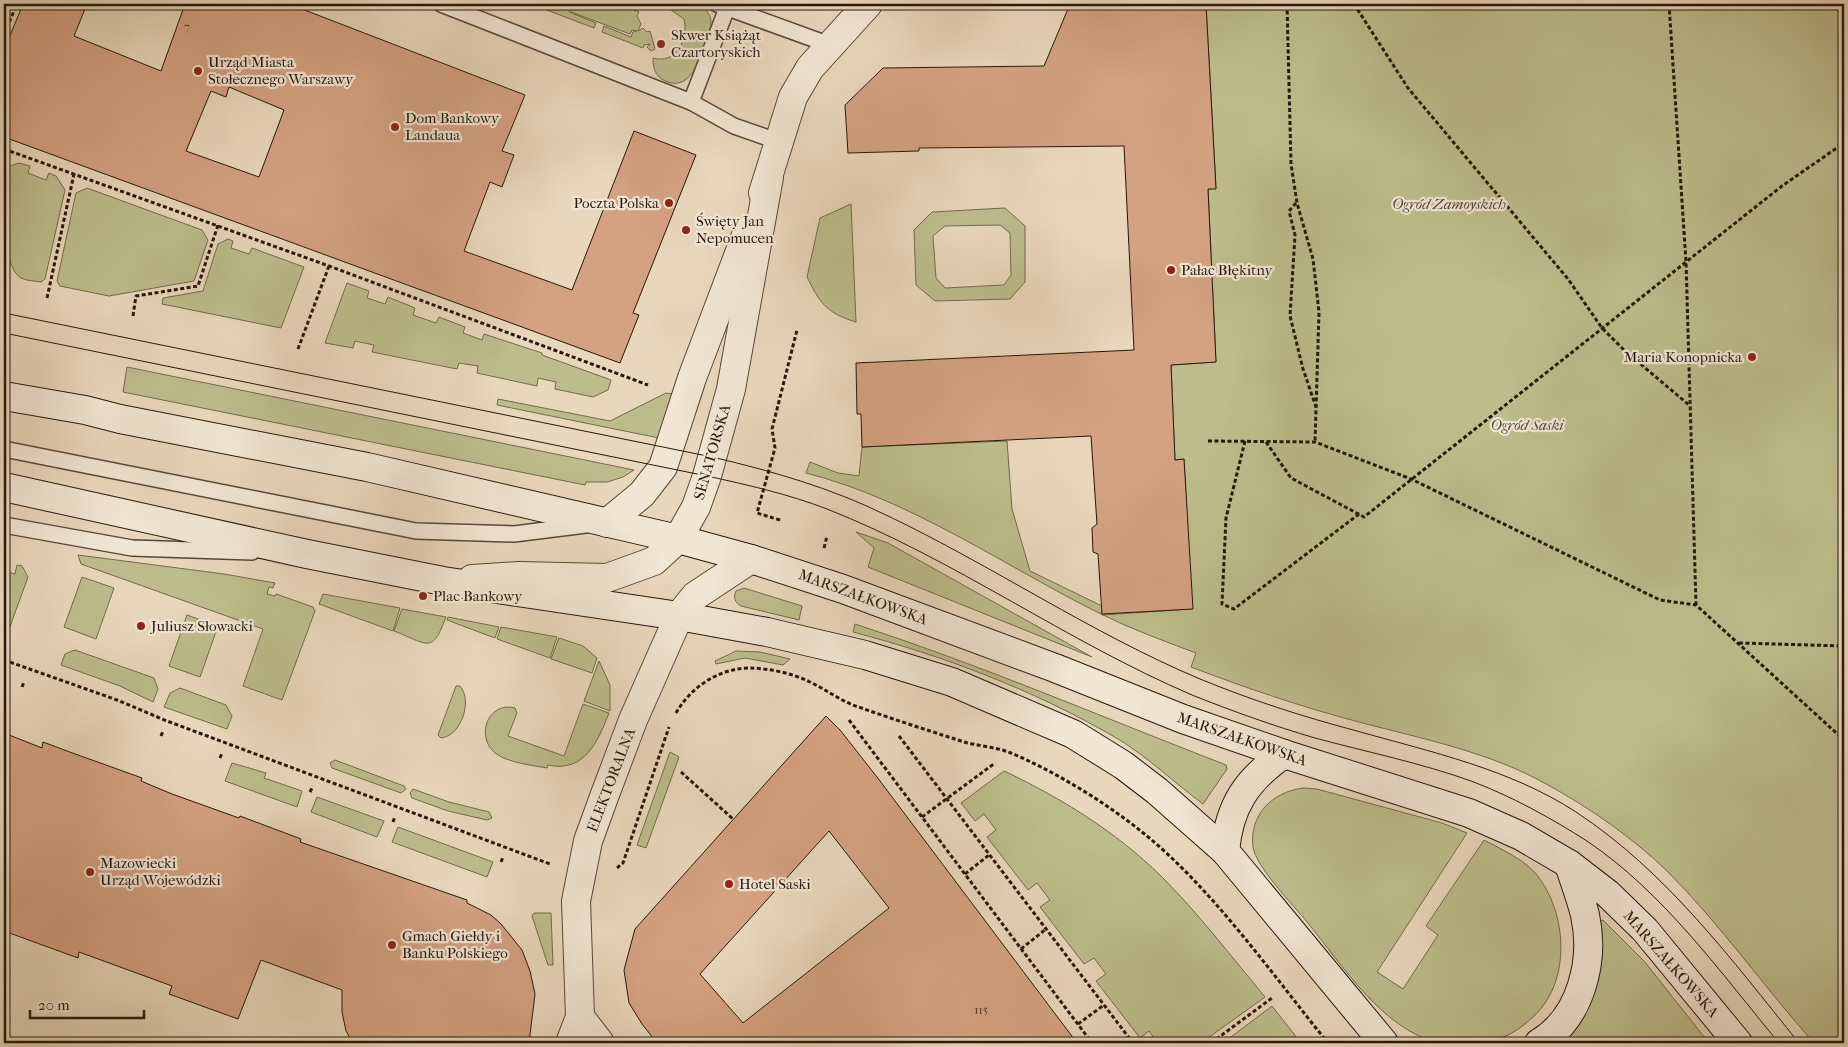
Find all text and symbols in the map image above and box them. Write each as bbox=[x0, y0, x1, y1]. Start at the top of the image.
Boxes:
house number: 7 bbox=[184, 20, 190, 34]
place label: Skwer Książąt Czartoryskich bbox=[671, 26, 762, 61]
marker: Skwer Książąt Czartoryskich bbox=[655, 38, 667, 50]
place label: Urząd Miasta Stołecznego Warszawy bbox=[208, 53, 354, 88]
marker: Urząd Miasta Stołecznego Warszawy bbox=[192, 65, 204, 77]
place label: Dom Bankowy Landaua bbox=[405, 109, 500, 144]
marker: Dom Bankowy Landaua bbox=[389, 121, 401, 133]
place label: Poczta Polska bbox=[573, 194, 660, 212]
park label: Ogród Zamoyskich bbox=[1392, 195, 1506, 213]
marker: Poczta Polska bbox=[663, 197, 675, 209]
place label: Święty Jan Nepomucen bbox=[696, 212, 774, 247]
marker: Święty Jan Nepomucen bbox=[680, 224, 692, 236]
place label: Pałac Błękitny bbox=[1181, 261, 1274, 279]
marker: Pałac Błękitny bbox=[1165, 264, 1177, 276]
place label: Maria Konopnicka bbox=[1624, 348, 1743, 366]
marker: Maria Konopnicka bbox=[1746, 351, 1758, 363]
street label: SENATORSKA bbox=[690, 402, 734, 502]
park label: Ogród Saski bbox=[1490, 416, 1565, 434]
street label: MARSZAŁKOWSKA bbox=[796, 565, 930, 629]
place label: Plac Bankowy bbox=[433, 587, 523, 605]
marker: Plac Bankowy bbox=[417, 590, 429, 602]
place label: Juliusz Słowacki bbox=[150, 617, 254, 635]
marker: Juliusz Słowacki bbox=[135, 620, 147, 632]
street label: MARSZAŁKOWSKA bbox=[1175, 708, 1309, 770]
street label: ELEKTORALNA bbox=[583, 725, 639, 835]
place label: Mazowiecki Urząd Wojewódzki bbox=[100, 854, 221, 889]
marker: Mazowiecki Urząd Wojewódzki bbox=[84, 866, 96, 878]
place label: Hotel Saski bbox=[739, 875, 811, 893]
marker: Hotel Saski bbox=[723, 878, 735, 890]
street label: MARSZAŁKOWSKA bbox=[1620, 907, 1723, 1021]
place label: Gmach Giełdy i Banku Polskiego bbox=[402, 927, 508, 962]
marker: Gmach Giełdy i Banku Polskiego bbox=[386, 939, 398, 951]
scale bar bbox=[30, 987, 144, 1019]
text: 20 m bbox=[38, 996, 70, 1014]
house number: 115 bbox=[974, 1003, 988, 1017]

